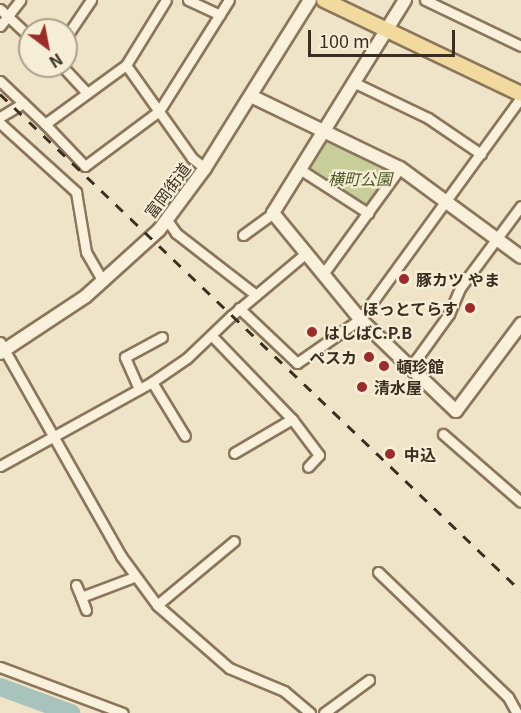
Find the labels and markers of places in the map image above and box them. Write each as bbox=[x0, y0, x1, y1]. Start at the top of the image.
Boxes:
place label: 豚カツ やま bbox=[416, 269, 500, 289]
marker: 豚カツ やま bbox=[397, 272, 411, 286]
place label: ほっとてらす bbox=[362, 298, 458, 318]
marker: ほっとてらす bbox=[463, 301, 477, 315]
place label: はしばC.P.B bbox=[324, 322, 412, 342]
marker: はしばC.P.B bbox=[305, 325, 319, 339]
place label: ペスカ bbox=[309, 347, 357, 367]
marker: ペスカ bbox=[362, 350, 376, 364]
place label: 頓珍館 bbox=[396, 356, 444, 376]
marker: 頓珍館 bbox=[377, 359, 391, 373]
place label: 清水屋 bbox=[374, 377, 422, 397]
marker: 清水屋 bbox=[355, 380, 369, 394]
place label: 中込 bbox=[404, 444, 436, 464]
marker: 中込 bbox=[381, 445, 399, 463]

